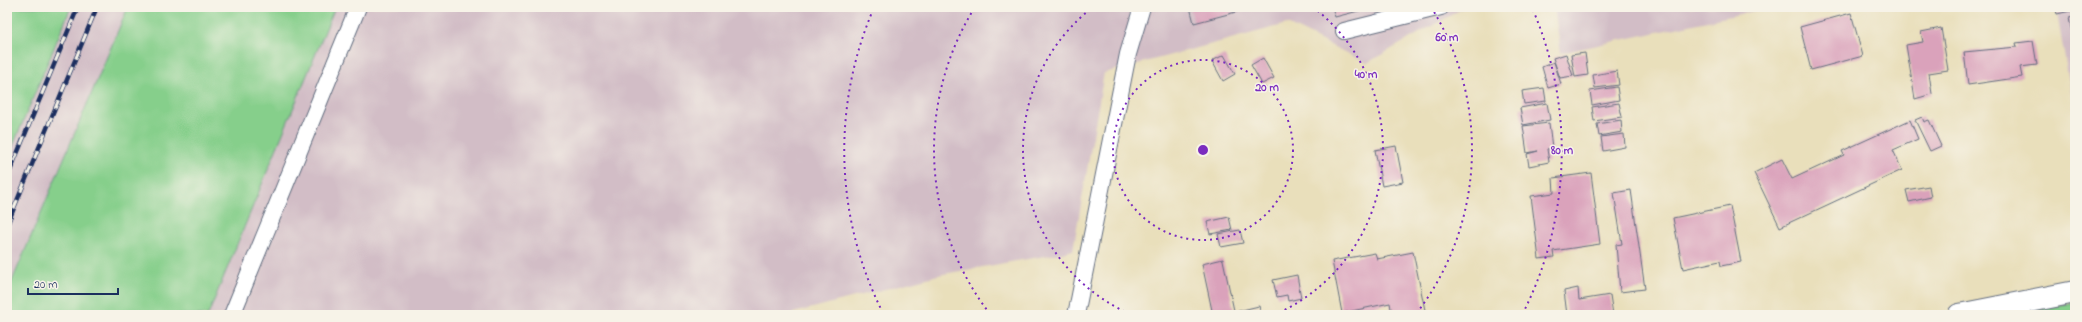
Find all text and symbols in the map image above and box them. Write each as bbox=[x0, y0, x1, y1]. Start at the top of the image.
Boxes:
text: 60 m bbox=[1435, 29, 1459, 47]
text: 40 m bbox=[1354, 66, 1378, 84]
text: 20 m bbox=[1254, 79, 1279, 97]
text: 80 m bbox=[1550, 142, 1574, 160]
centre of rings bbox=[1196, 143, 1210, 157]
scale bar bbox=[28, 270, 118, 296]
text: 20 m bbox=[34, 276, 57, 294]

